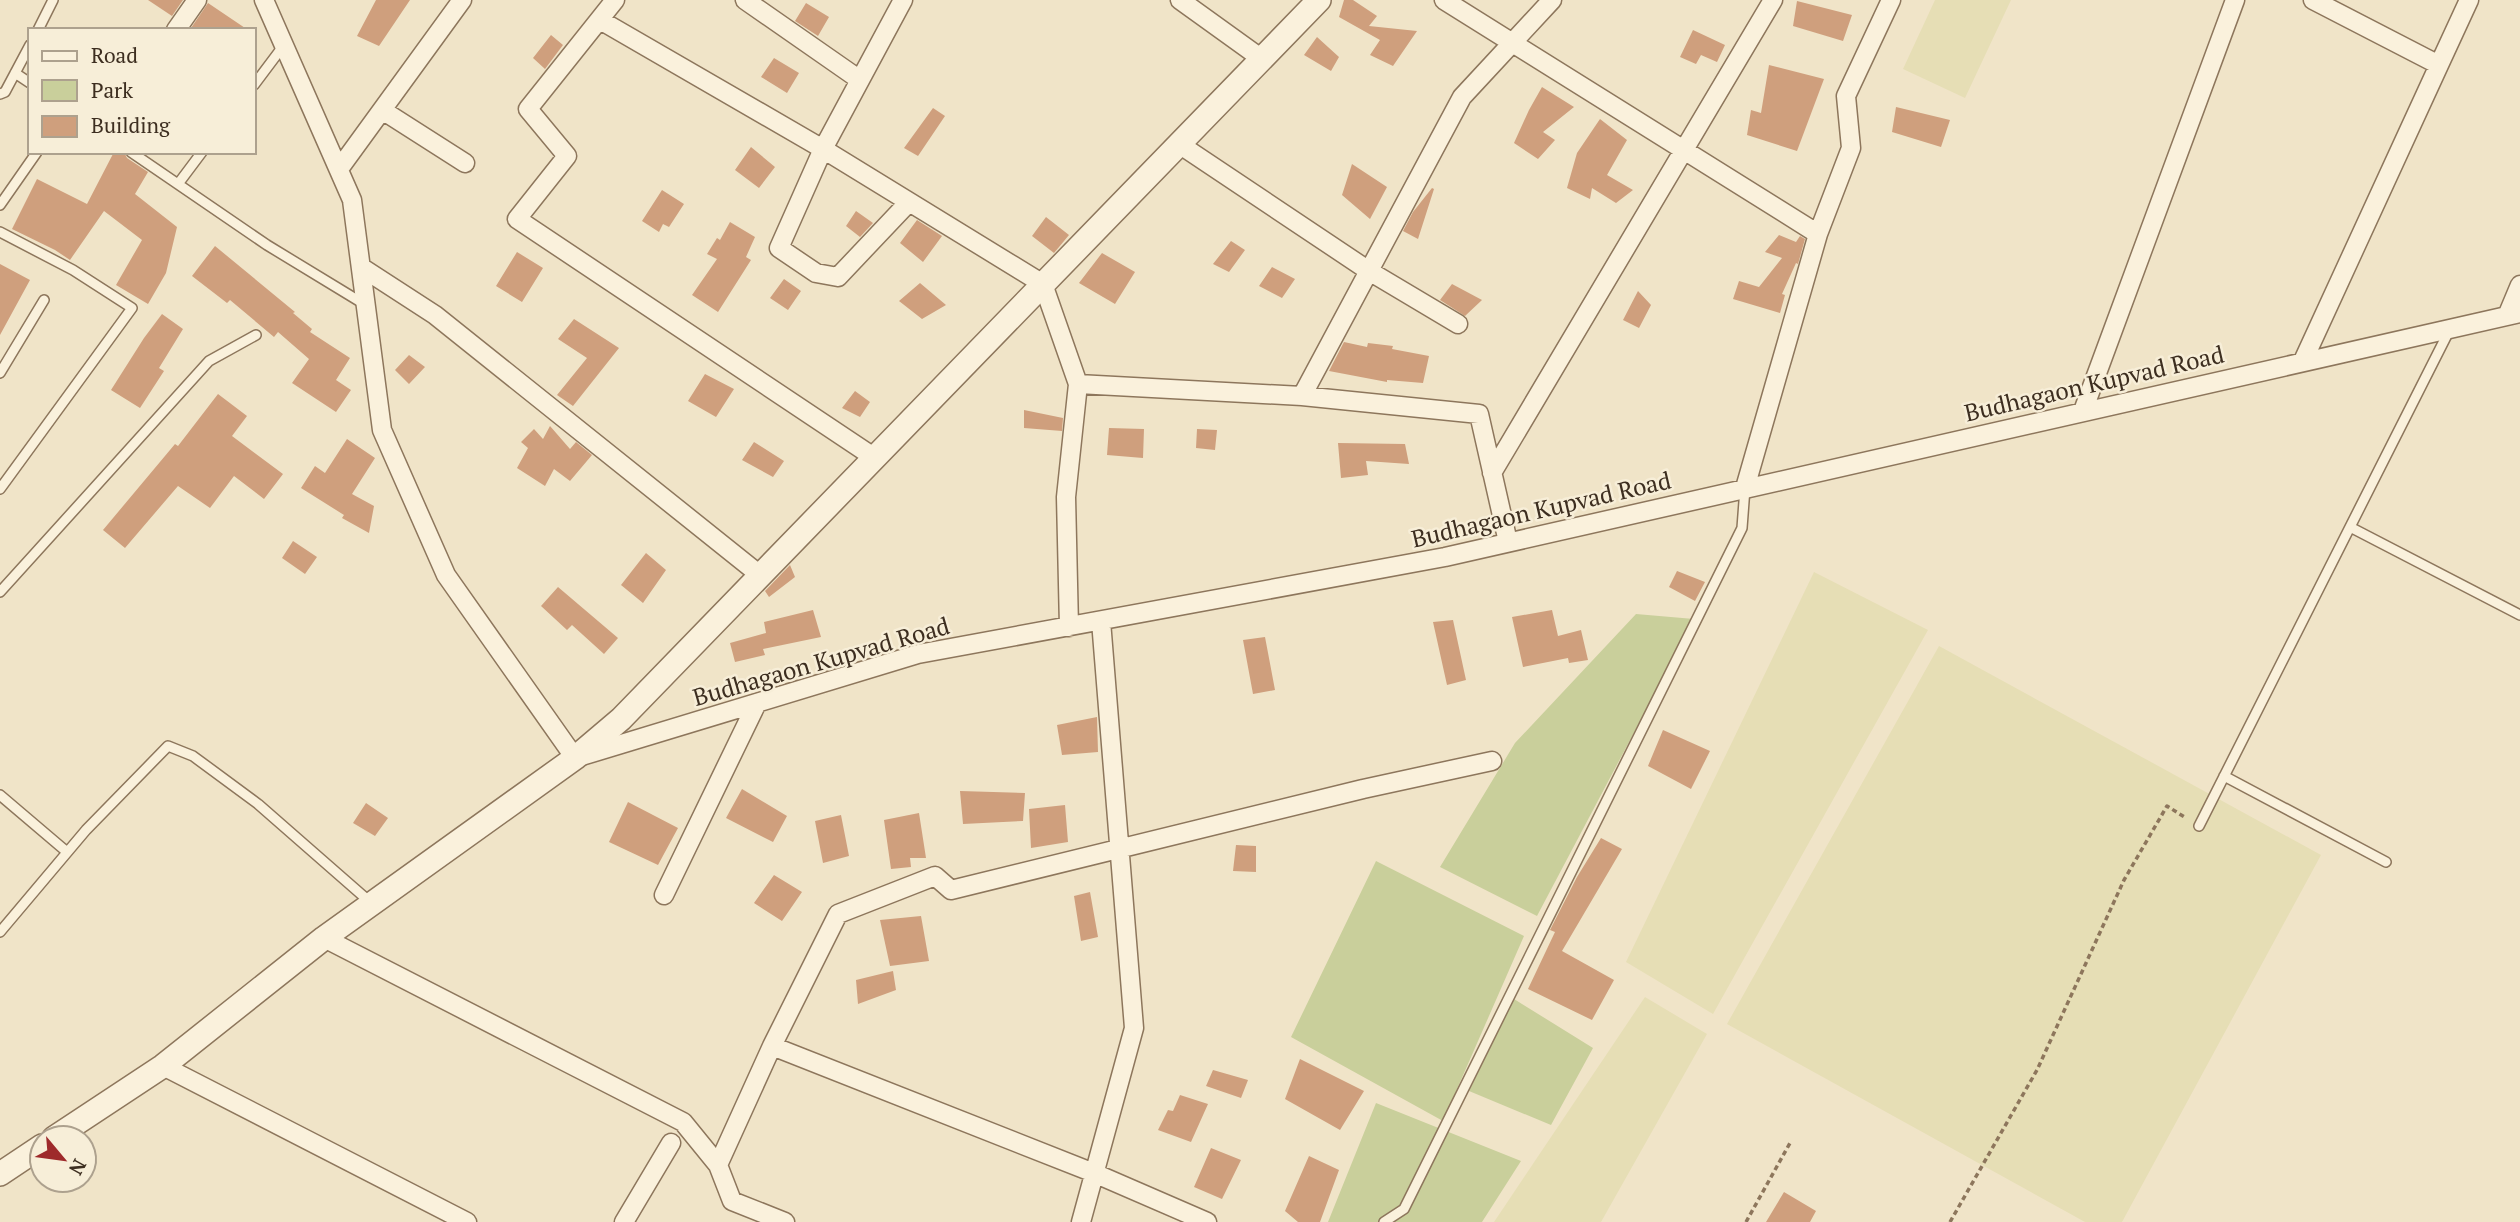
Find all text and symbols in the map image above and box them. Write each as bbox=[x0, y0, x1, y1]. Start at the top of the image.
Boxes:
legend bbox=[28, 28, 256, 154]
text: Road bbox=[91, 41, 138, 69]
text: Park bbox=[91, 76, 133, 104]
text: Building bbox=[91, 111, 171, 139]
street label: Budhagaon Kupvad Road bbox=[1961, 338, 2227, 428]
street label: Budhagaon Kupvad Road bbox=[1408, 464, 1674, 554]
street label: Budhagaon Kupvad Road bbox=[689, 609, 953, 713]
north arrow bbox=[28, 1124, 98, 1194]
text: N bbox=[64, 1155, 93, 1180]

